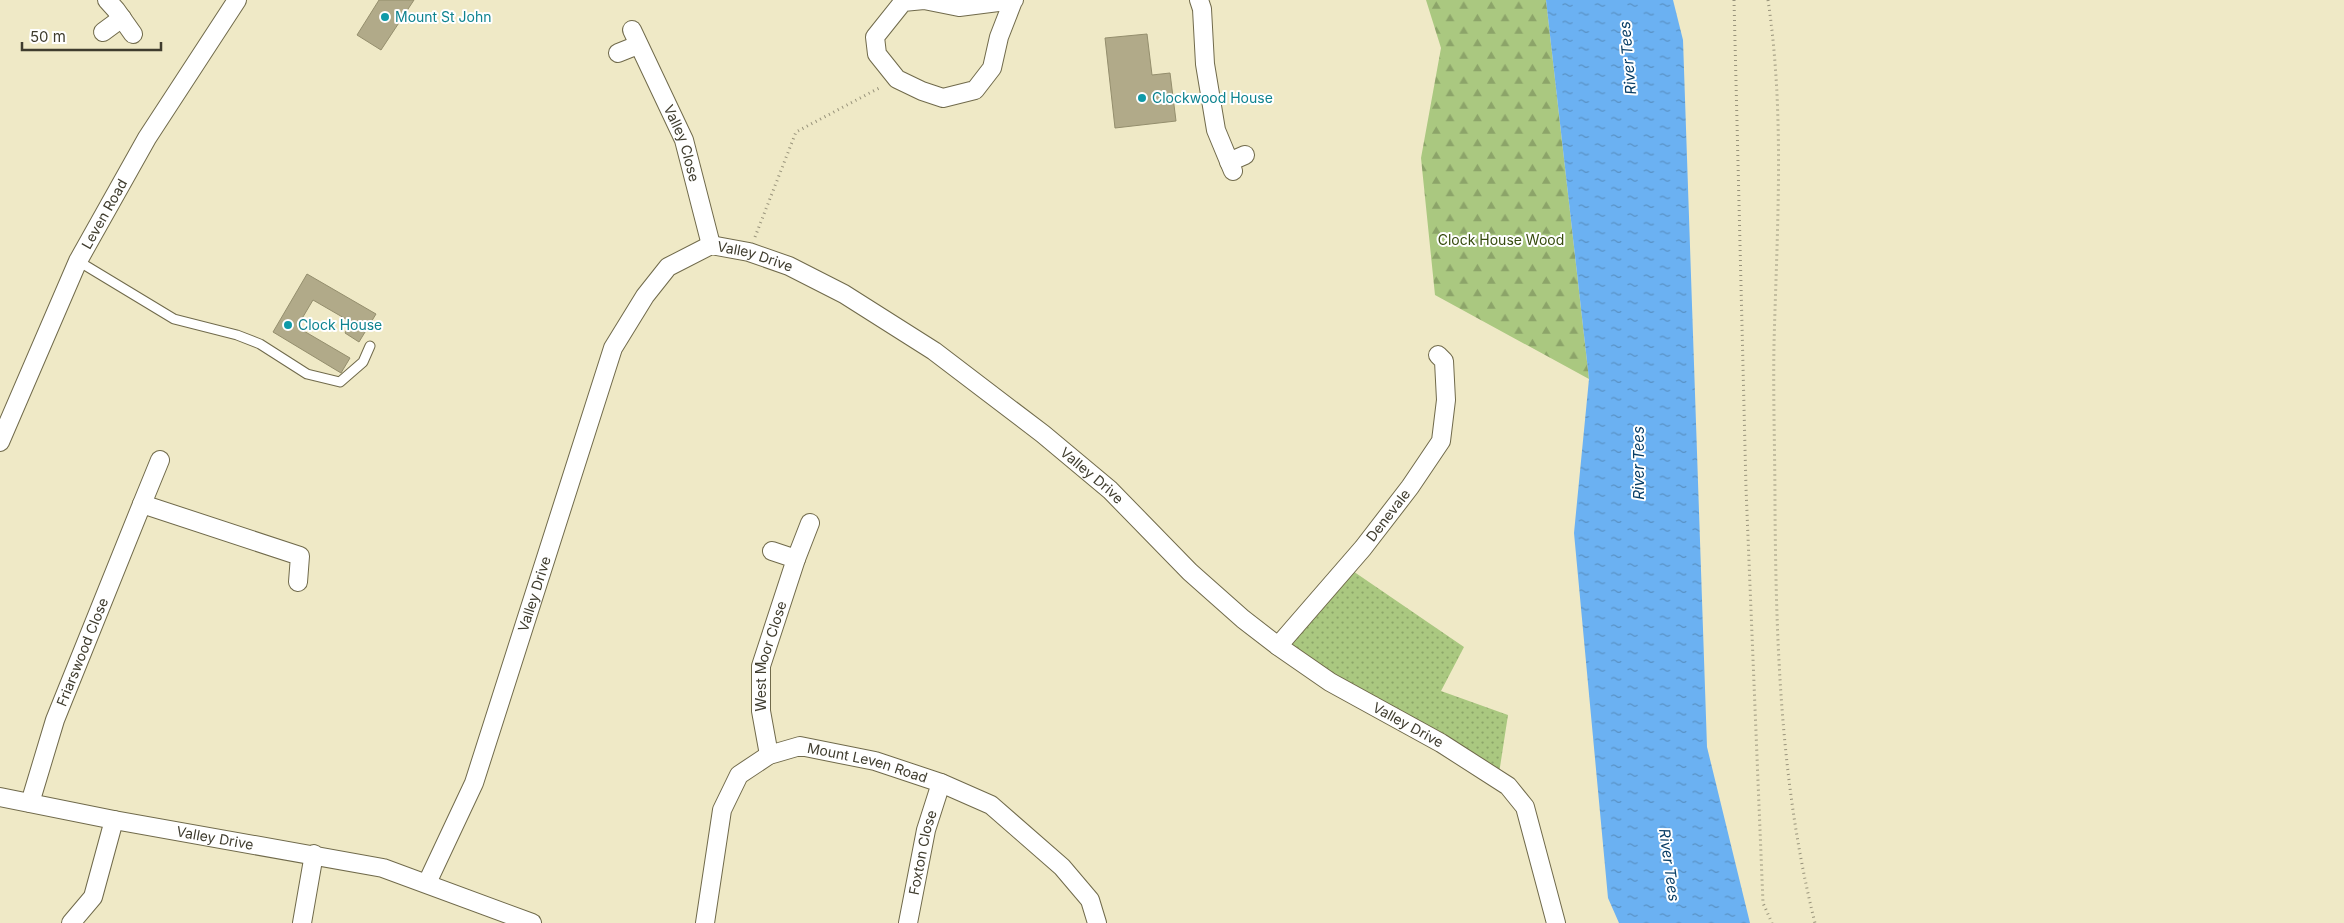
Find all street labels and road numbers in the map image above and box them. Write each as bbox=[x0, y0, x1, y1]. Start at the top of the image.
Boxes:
street label: Valley Close bbox=[660, 102, 703, 183]
street label: Leven Road bbox=[78, 176, 130, 252]
street label: Valley Drive bbox=[716, 237, 795, 275]
street label: Valley Drive bbox=[1057, 443, 1128, 507]
street label: Denevale bbox=[1362, 485, 1413, 545]
street label: Valley Drive bbox=[514, 554, 554, 634]
street label: Friarswood Close bbox=[52, 595, 111, 709]
street label: West Moor Close bbox=[752, 599, 790, 711]
street label: Valley Drive bbox=[1370, 698, 1447, 751]
street label: Mount Leven Road bbox=[806, 739, 930, 786]
street label: Foxton Close bbox=[905, 808, 940, 896]
street label: Valley Drive bbox=[175, 822, 255, 853]

